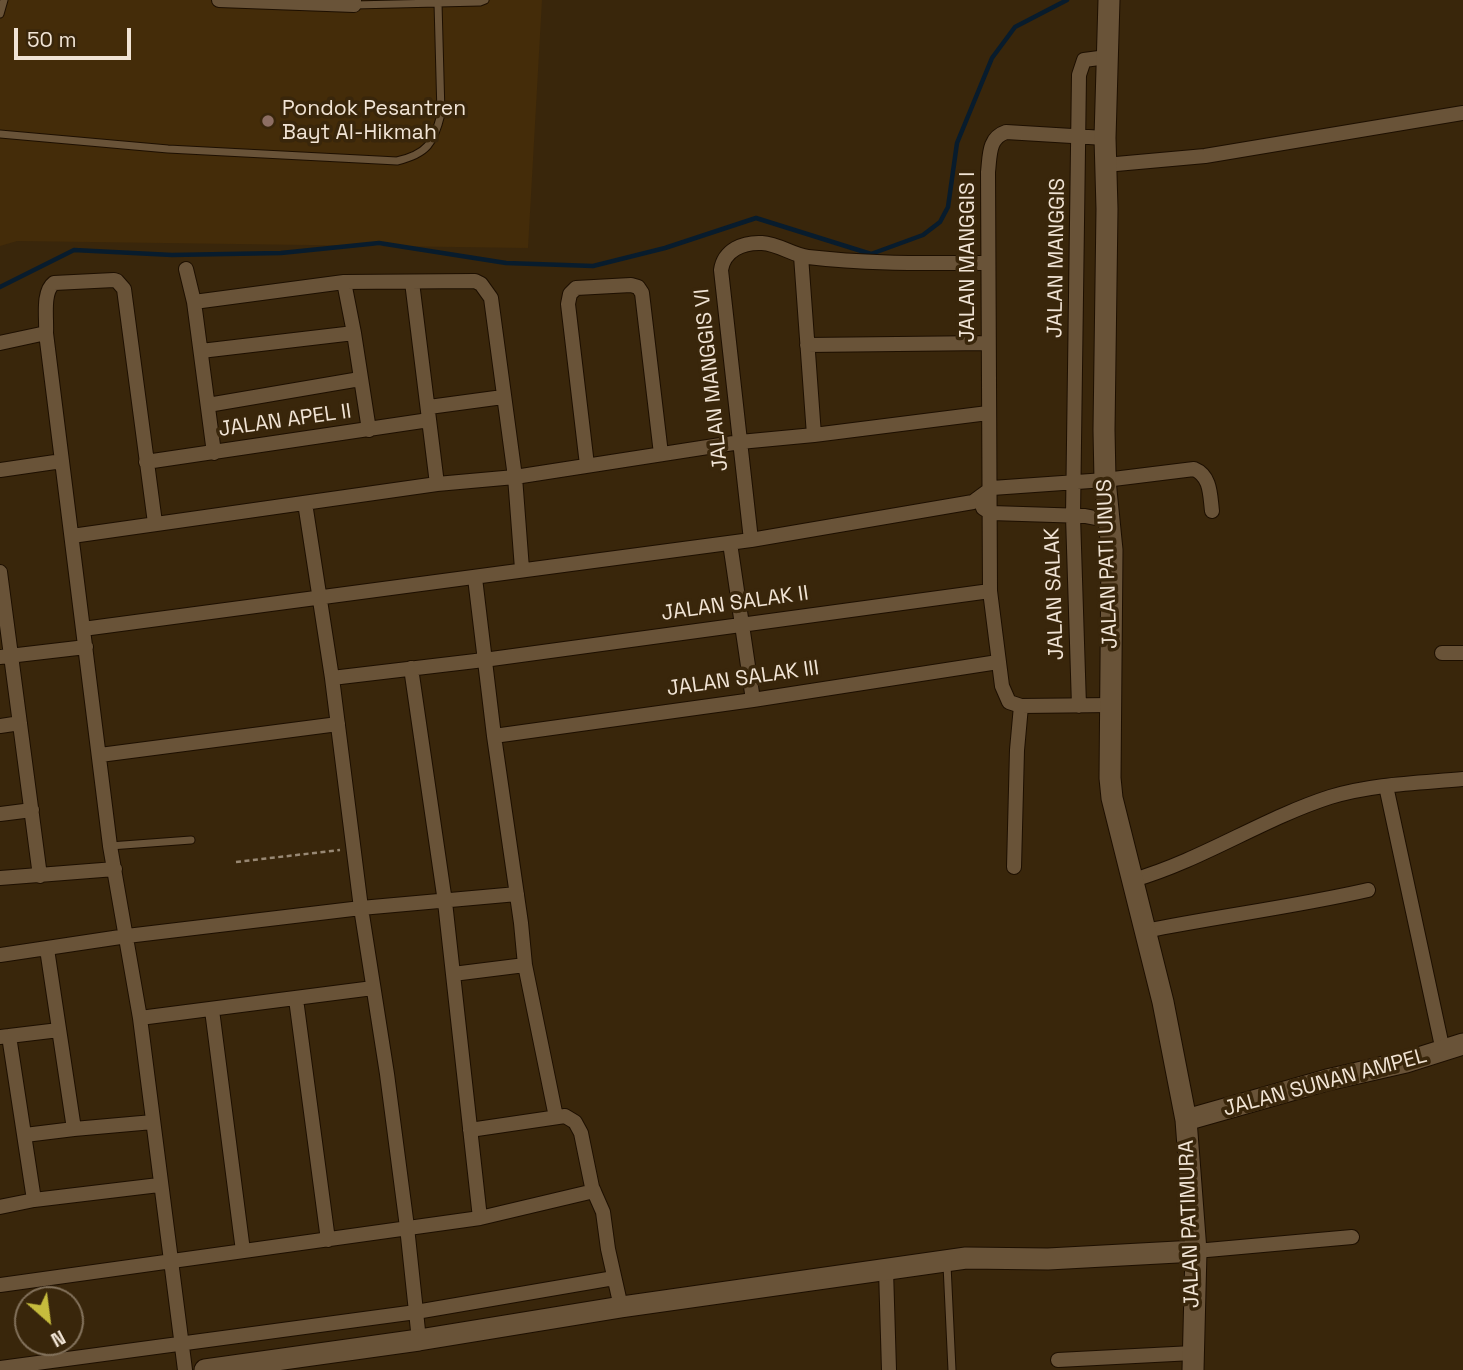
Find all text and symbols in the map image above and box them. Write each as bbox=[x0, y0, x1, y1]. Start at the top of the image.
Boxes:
scale bar bbox=[18, 14, 135, 58]
text: 50 m bbox=[27, 26, 77, 53]
place label: Pondok Pesantren Bayt Al-Hikmah bbox=[282, 96, 466, 146]
marker: Pondok Pesantren Bayt Al-Hikmah bbox=[260, 113, 276, 129]
street label: JALAN MANGGIS I bbox=[955, 172, 981, 342]
street label: JALAN MANGGIS bbox=[1043, 178, 1071, 338]
street label: JALAN MANGGIS VI bbox=[690, 287, 734, 473]
street label: JALAN APEL II bbox=[217, 399, 353, 443]
street label: JALAN PATI UNUS bbox=[1092, 479, 1124, 649]
street label: JALAN SALAK bbox=[1040, 527, 1070, 661]
street label: JALAN SALAK II bbox=[660, 581, 810, 627]
street label: JALAN SALAK III bbox=[665, 656, 821, 702]
street label: JALAN SUNAN AMPEL bbox=[1220, 1044, 1430, 1122]
street label: JALAN PATIMURA bbox=[1174, 1139, 1206, 1309]
north arrow bbox=[14, 1286, 84, 1356]
text: N bbox=[47, 1324, 70, 1352]

